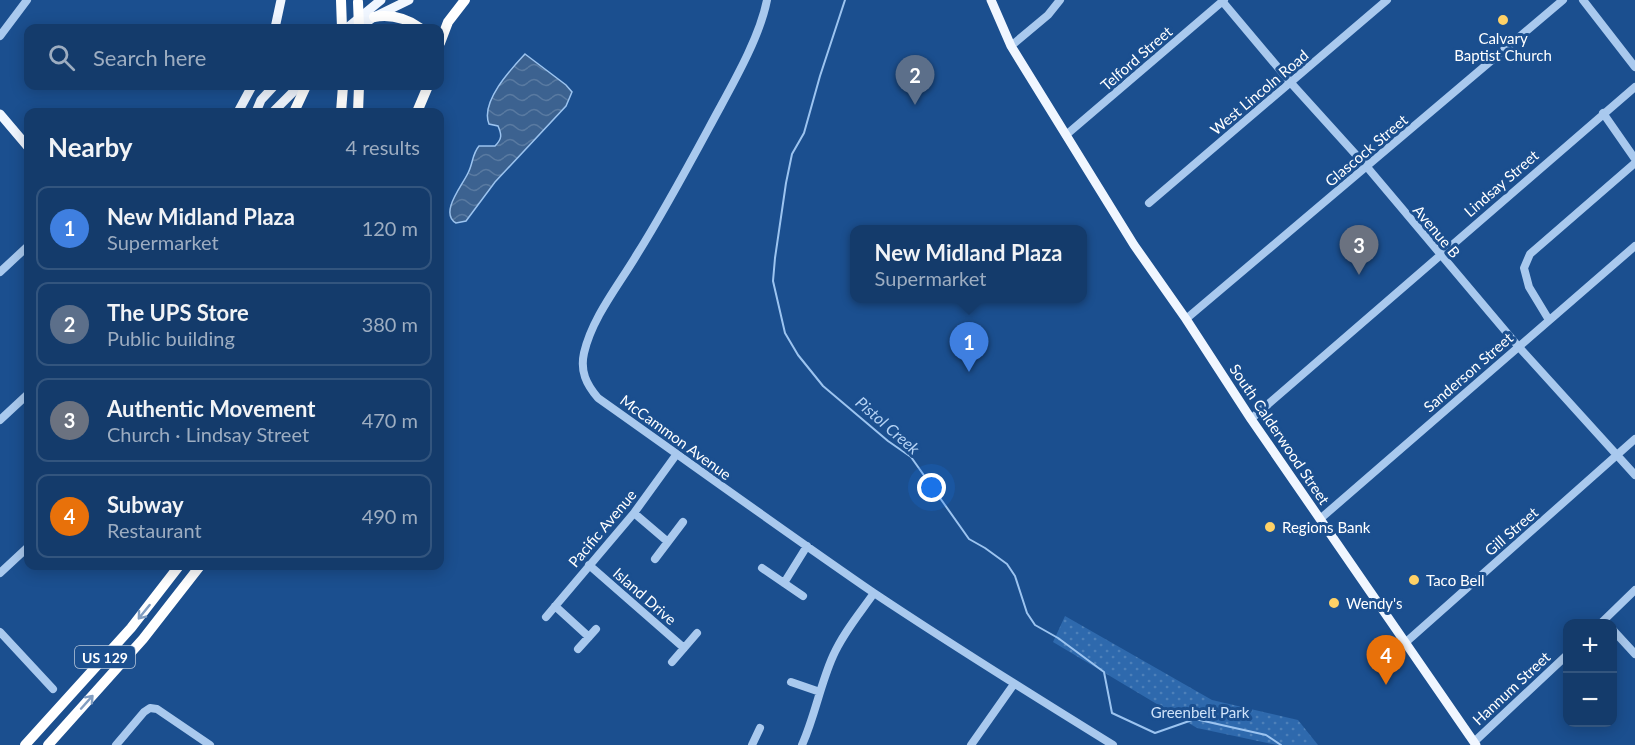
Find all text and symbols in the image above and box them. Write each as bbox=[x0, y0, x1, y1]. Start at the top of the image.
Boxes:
marker: Calvary Baptist Church bbox=[1496, 13, 1510, 27]
street label: Telford Street bbox=[1097, 22, 1176, 94]
search box bbox=[24, 24, 444, 90]
place label: Calvary Baptist Church bbox=[1454, 29, 1552, 64]
icon: search bbox=[45, 41, 78, 74]
text: Search here bbox=[93, 44, 206, 71]
street label: West Lincoln Road bbox=[1206, 46, 1312, 138]
pin: 2 bbox=[896, 56, 934, 105]
street label: Glascock Street bbox=[1321, 110, 1411, 190]
text: Nearby bbox=[48, 131, 133, 163]
text: 4 results bbox=[345, 135, 420, 159]
street label: Lindsay Street bbox=[1460, 145, 1542, 220]
street label: Avenue B bbox=[1410, 201, 1464, 261]
text: New Midland Plaza bbox=[107, 203, 295, 230]
text: 1 bbox=[64, 216, 75, 240]
text: 120 m bbox=[362, 216, 418, 240]
popup bbox=[850, 225, 1087, 303]
pin: 3 bbox=[1340, 226, 1378, 275]
text: Supermarket bbox=[107, 230, 219, 254]
text: New Midland Plaza bbox=[875, 239, 1062, 266]
text: Supermarket bbox=[875, 266, 986, 290]
text: The UPS Store bbox=[107, 299, 249, 326]
text: 2 bbox=[64, 312, 75, 336]
text: 380 m bbox=[362, 312, 418, 336]
pin: 1 bbox=[950, 322, 988, 372]
text: Public building bbox=[107, 326, 235, 350]
street label: Sanderson Street bbox=[1420, 328, 1517, 416]
street label: South Calderwood Street bbox=[1226, 360, 1334, 508]
street label: McCammon Avenue bbox=[617, 391, 735, 483]
water label: Pistol Creek bbox=[852, 392, 924, 458]
text: Authentic Movement bbox=[107, 395, 316, 422]
text: 3 bbox=[64, 408, 75, 432]
text: 470 m bbox=[362, 408, 418, 432]
text: Church · Lindsay Street bbox=[107, 422, 309, 446]
your location bbox=[917, 473, 946, 502]
street label: Pacific Avenue bbox=[564, 485, 640, 570]
text: Subway bbox=[107, 491, 184, 518]
street label: Gill Street bbox=[1481, 503, 1542, 559]
text: 4 bbox=[64, 504, 75, 528]
text: 490 m bbox=[362, 504, 418, 528]
text: Restaurant bbox=[107, 518, 202, 542]
place label: Regions Bank bbox=[1282, 518, 1371, 536]
marker: Regions Bank bbox=[1263, 520, 1277, 534]
street label: Island Drive bbox=[610, 564, 680, 628]
place label: Taco Bell bbox=[1426, 571, 1485, 589]
marker: Taco Bell bbox=[1407, 573, 1421, 587]
place label: Wendy's bbox=[1346, 594, 1403, 612]
marker: Wendy's bbox=[1327, 596, 1341, 610]
one-way arrow bbox=[137, 604, 150, 620]
map controls bbox=[1563, 619, 1617, 727]
button: + bbox=[1563, 619, 1617, 673]
pin: 4 bbox=[1366, 636, 1406, 685]
road number: US 129 bbox=[75, 646, 135, 668]
street label: Hannum Street bbox=[1468, 647, 1554, 729]
button: − bbox=[1563, 673, 1617, 727]
one-way arrow bbox=[80, 694, 94, 709]
park label: Greenbelt Park bbox=[1151, 703, 1250, 721]

